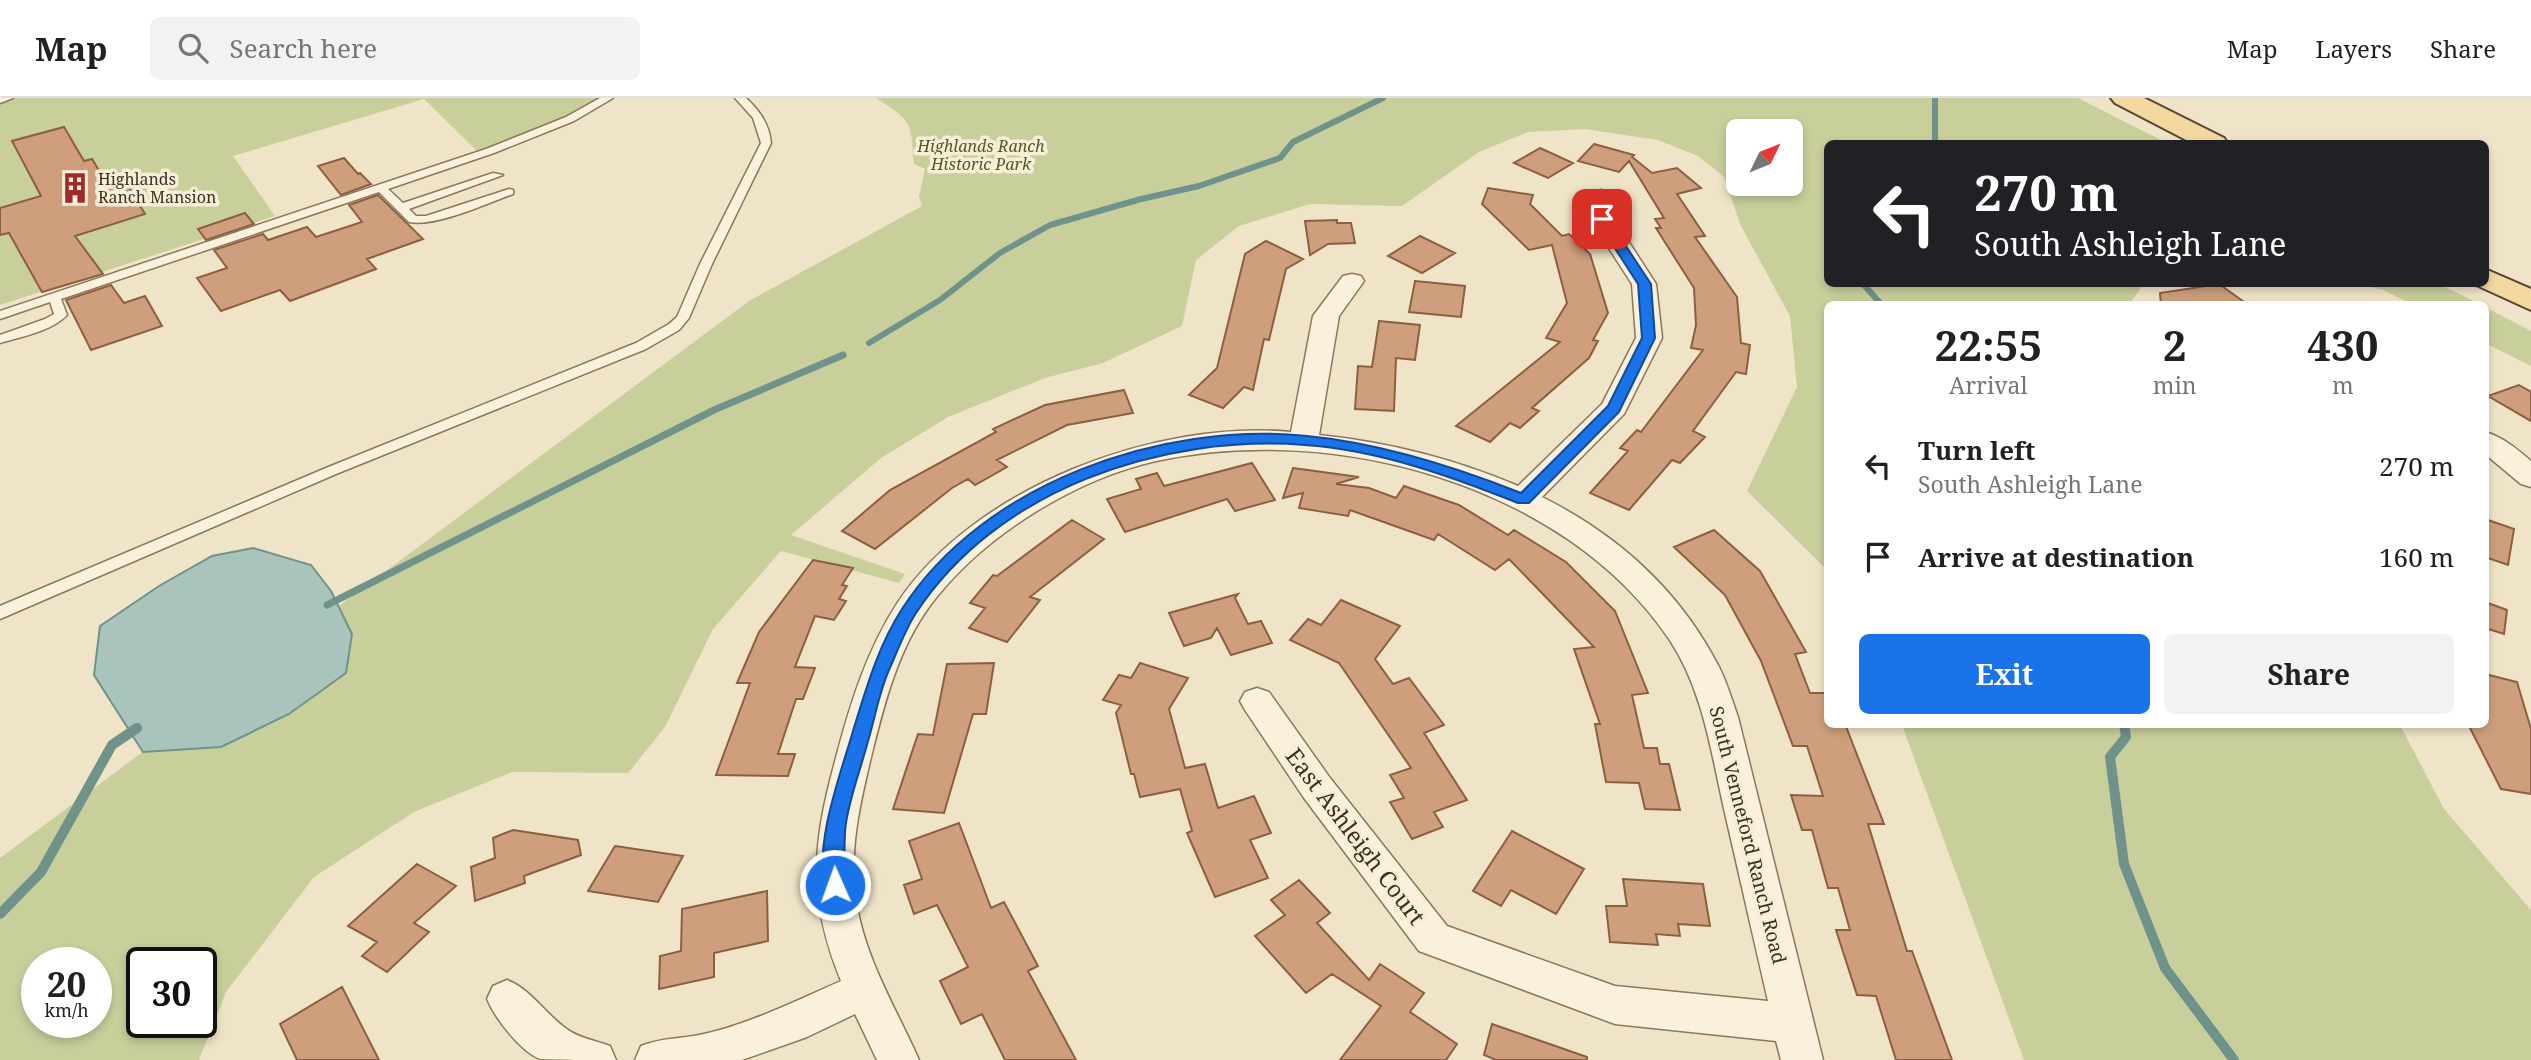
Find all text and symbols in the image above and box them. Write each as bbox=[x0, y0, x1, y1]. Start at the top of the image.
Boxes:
search box bbox=[150, 17, 640, 80]
text: Map bbox=[35, 26, 108, 71]
icon: search bbox=[174, 29, 212, 67]
text: Search here bbox=[230, 30, 377, 66]
text: Map bbox=[2227, 32, 2278, 65]
text: Layers bbox=[2316, 32, 2392, 65]
text: Share bbox=[2430, 32, 2496, 65]
north arrow bbox=[1726, 119, 1802, 196]
map controls bbox=[1726, 119, 1803, 196]
park label: Highlands Ranch Historic Park bbox=[916, 135, 1045, 175]
text: 270 m bbox=[1974, 159, 2118, 225]
place label: Highlands Ranch Mansion bbox=[98, 168, 216, 208]
icon: left bbox=[1859, 168, 1950, 259]
building icon: Highlands Ranch Mansion bbox=[58, 171, 92, 205]
pin bbox=[1572, 189, 1632, 249]
icon: arrive bbox=[1583, 200, 1621, 238]
text: South Ashleigh Lane bbox=[1974, 222, 2286, 265]
text: 22:55 bbox=[1935, 316, 2042, 373]
text: 2 bbox=[2163, 316, 2187, 373]
text: 430 bbox=[2307, 316, 2378, 373]
text: Arrival bbox=[1949, 369, 2028, 401]
text: min bbox=[2153, 369, 2197, 401]
text: m bbox=[2332, 369, 2354, 401]
text: Turn left bbox=[1918, 432, 2035, 468]
icon: left bbox=[1859, 447, 1897, 485]
text: 270 m bbox=[2379, 448, 2454, 484]
text: South Ashleigh Lane bbox=[1918, 468, 2142, 500]
icon: arrive bbox=[1859, 538, 1897, 576]
text: Arrive at destination bbox=[1918, 539, 2194, 575]
text: 160 m bbox=[2379, 539, 2454, 575]
button: Exit bbox=[1859, 634, 2150, 714]
button: Share bbox=[2164, 634, 2454, 714]
street label: South Venneford Ranch Road bbox=[1703, 703, 1793, 967]
street label: East Ashleigh Court bbox=[1279, 741, 1433, 931]
position arrow bbox=[798, 848, 872, 922]
speed limit sign: 30 bbox=[126, 947, 217, 1038]
text: 20 bbox=[47, 960, 86, 1007]
text: km/h bbox=[44, 998, 89, 1022]

